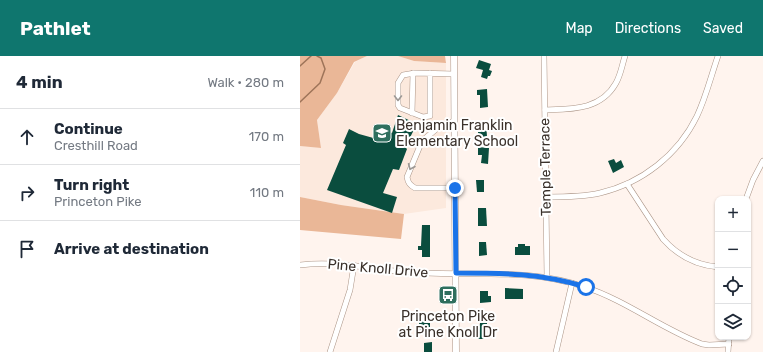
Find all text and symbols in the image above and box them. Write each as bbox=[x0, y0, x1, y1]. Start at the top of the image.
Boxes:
text: Pathlet bbox=[20, 17, 91, 40]
text: Map bbox=[566, 20, 593, 37]
text: Directions bbox=[615, 20, 681, 37]
text: Saved bbox=[703, 20, 743, 37]
text: 4 min bbox=[16, 72, 63, 92]
text: Walk · 280 m bbox=[207, 75, 284, 90]
one-way arrow bbox=[394, 95, 402, 101]
place label: Benjamin Franklin Elementary School bbox=[396, 117, 518, 150]
street label: Temple Terrace bbox=[536, 118, 555, 216]
text: Continue bbox=[54, 120, 123, 138]
school or university icon: Benjamin Franklin Elementary School bbox=[371, 122, 393, 144]
icon: ahead bbox=[16, 126, 38, 148]
text: 170 m bbox=[249, 129, 284, 144]
text: Cresthill Road bbox=[54, 138, 138, 153]
one-way arrow bbox=[408, 163, 416, 171]
text: Turn right bbox=[54, 176, 129, 194]
route end bbox=[446, 179, 464, 197]
icon: right bbox=[16, 182, 38, 204]
text: 110 m bbox=[250, 185, 284, 200]
text: Princeton Pike bbox=[54, 194, 142, 209]
map controls bbox=[715, 196, 751, 340]
button: + bbox=[715, 196, 751, 232]
button: − bbox=[715, 232, 751, 268]
icon: arrive bbox=[16, 238, 38, 260]
text: Arrive at destination bbox=[54, 240, 209, 258]
street label: Pine Knoll Drive bbox=[327, 256, 429, 281]
button: locate bbox=[715, 268, 751, 304]
route start bbox=[577, 278, 595, 296]
bus stop icon: Princeton Pike at Pine Knoll Dr bbox=[437, 284, 459, 306]
button: layers bbox=[715, 304, 751, 340]
place label: Princeton Pike at Pine Knoll Dr bbox=[399, 308, 498, 341]

